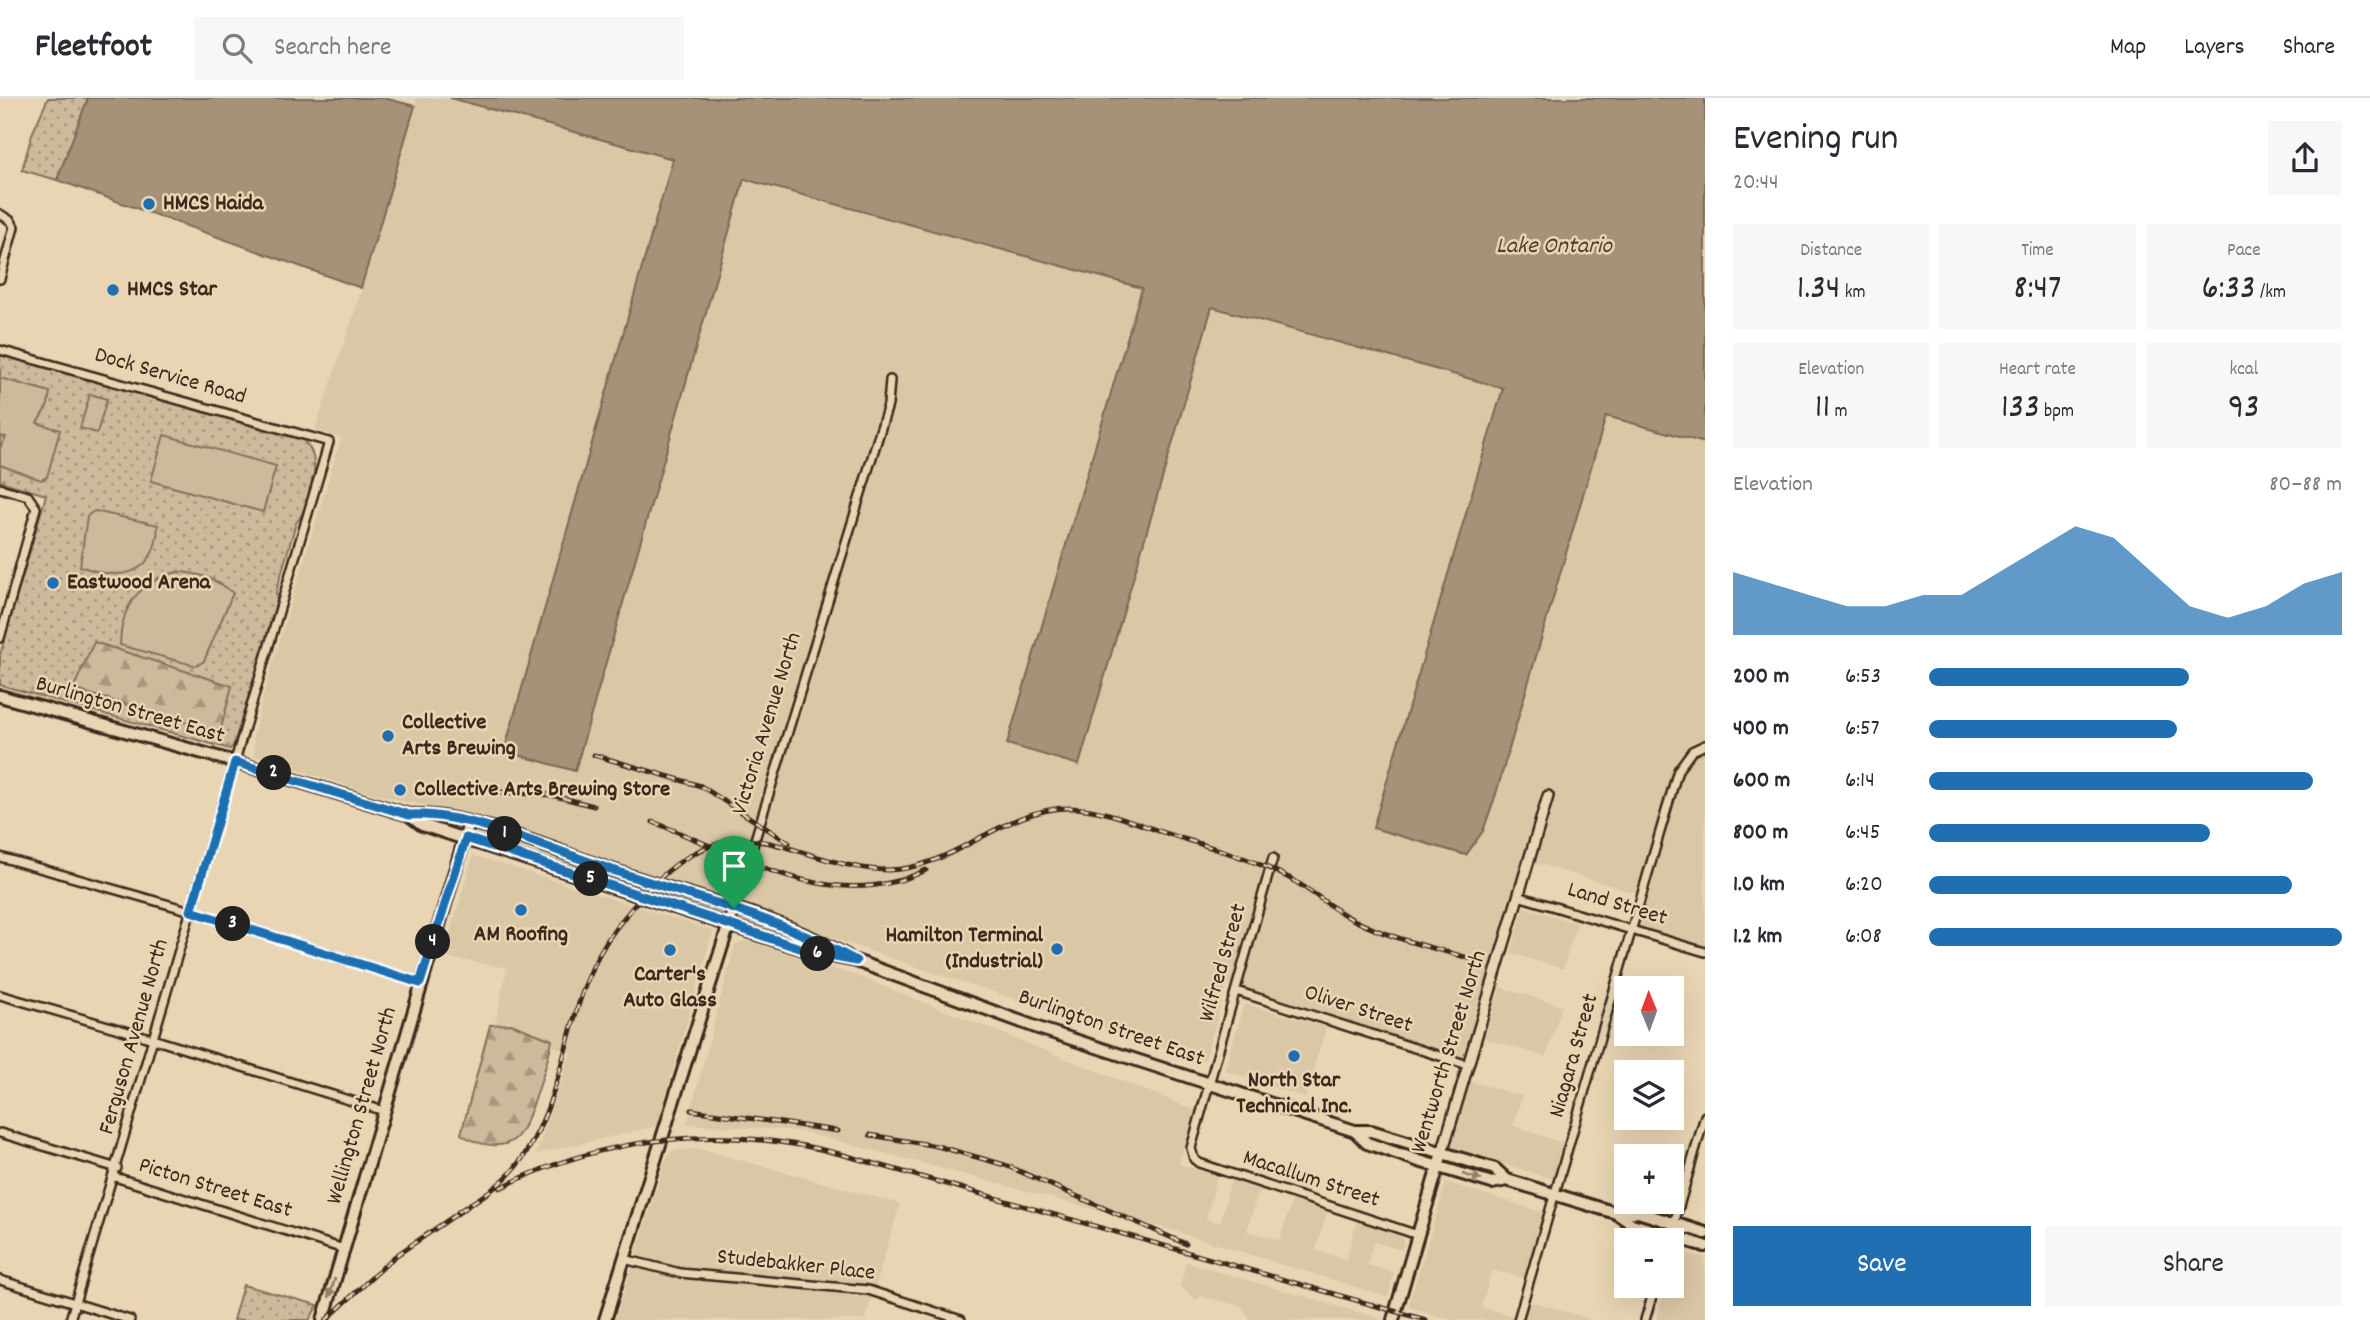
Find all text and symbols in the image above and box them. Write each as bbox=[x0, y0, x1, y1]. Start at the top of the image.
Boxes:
search box bbox=[194, 17, 684, 80]
text: Fleetfoot bbox=[35, 25, 152, 72]
icon: search bbox=[218, 29, 256, 67]
text: Search here bbox=[274, 30, 391, 67]
text: Map bbox=[2110, 31, 2146, 65]
text: Layers bbox=[2184, 31, 2245, 65]
text: Share bbox=[2283, 31, 2335, 65]
text: Evening run bbox=[1733, 113, 1898, 168]
button: share bbox=[2268, 121, 2342, 195]
text: 20:44 bbox=[1733, 167, 1779, 200]
place label: HMCS Haida bbox=[163, 188, 265, 221]
marker: HMCS Haida bbox=[141, 196, 157, 212]
water label: Lake Ontario bbox=[1496, 230, 1613, 264]
text: Distance bbox=[1800, 238, 1862, 265]
text: Time bbox=[2021, 238, 2054, 265]
text: Pace bbox=[2227, 238, 2261, 265]
text: 1.34 bbox=[1797, 265, 1840, 315]
text: 8:47 bbox=[2014, 265, 2061, 315]
text: 6:33 bbox=[2201, 265, 2256, 315]
place label: HMCS Star bbox=[127, 274, 217, 307]
text: km bbox=[1840, 280, 1866, 307]
text: /km bbox=[2256, 280, 2286, 307]
marker: HMCS Star bbox=[105, 282, 121, 298]
street label: Dock Service Road bbox=[90, 340, 250, 414]
text: Elevation bbox=[1798, 357, 1864, 384]
text: Heart rate bbox=[1999, 357, 2076, 384]
text: kcal bbox=[2229, 357, 2258, 384]
text: 11 bbox=[1815, 384, 1830, 434]
text: 133 bbox=[2001, 384, 2040, 434]
text: 93 bbox=[2228, 384, 2260, 434]
text: m bbox=[1830, 399, 1848, 426]
text: bpm bbox=[2040, 399, 2074, 426]
text: Elevation bbox=[1733, 469, 1813, 502]
text: 80–88 m bbox=[2269, 469, 2342, 502]
place label: Eastwood Arena bbox=[67, 567, 212, 600]
marker: Eastwood Arena bbox=[45, 575, 61, 591]
street label: Victoria Avenue North bbox=[725, 629, 811, 819]
text: 200 m bbox=[1733, 661, 1789, 694]
text: 6:53 bbox=[1845, 661, 1881, 694]
street label: Burlington Street East bbox=[32, 668, 228, 754]
place label: Collective Arts Brewing bbox=[402, 707, 516, 766]
text: 400 m bbox=[1733, 713, 1789, 746]
text: 6:57 bbox=[1845, 713, 1880, 746]
marker: Collective Arts Brewing bbox=[380, 728, 396, 744]
pin: 2 bbox=[256, 756, 292, 790]
text: 2 bbox=[269, 759, 278, 786]
text: 600 m bbox=[1733, 765, 1790, 798]
text: 6:14 bbox=[1845, 765, 1875, 798]
place label: Collective Arts Brewing Store bbox=[414, 774, 670, 807]
marker: Collective Arts Brewing Store bbox=[392, 782, 408, 798]
pin: 1 bbox=[488, 816, 522, 852]
text: 800 m bbox=[1733, 817, 1788, 850]
text: 6:45 bbox=[1845, 817, 1880, 850]
text: 1 bbox=[502, 820, 507, 847]
pin bbox=[704, 836, 764, 908]
icon: arrive bbox=[715, 847, 753, 885]
pin: 5 bbox=[574, 862, 608, 896]
text: 5 bbox=[586, 865, 595, 892]
text: 1.0 km bbox=[1733, 869, 1785, 902]
text: 6:20 bbox=[1845, 869, 1883, 902]
street label: Land Street bbox=[1563, 874, 1671, 936]
street label: Wilfred Street bbox=[1191, 900, 1257, 1026]
marker: AM Roofing bbox=[513, 902, 529, 918]
pin: 3 bbox=[216, 906, 250, 942]
text: 3 bbox=[228, 910, 237, 937]
place label: AM Roofing bbox=[474, 919, 568, 952]
place label: Hamilton Terminal (Industrial) bbox=[886, 920, 1044, 979]
text: 1.2 km bbox=[1733, 921, 1782, 954]
text: 6:08 bbox=[1845, 921, 1882, 954]
pin: 4 bbox=[416, 924, 450, 960]
text: 4 bbox=[429, 928, 436, 955]
street label: Ferguson Avenue North bbox=[91, 935, 179, 1139]
pin: 6 bbox=[800, 936, 836, 972]
text: 6 bbox=[813, 940, 822, 967]
marker: Hamilton Terminal (Industrial) bbox=[1049, 941, 1065, 957]
marker: Carter's Auto Glass bbox=[662, 942, 678, 958]
street label: Wentworth Street North bbox=[1403, 946, 1497, 1158]
place label: Carter's Auto Glass bbox=[623, 959, 717, 1018]
north arrow bbox=[1614, 976, 1684, 1046]
map controls bbox=[1614, 976, 1684, 1298]
street label: Oliver Street bbox=[1300, 977, 1416, 1043]
street label: Burlington Street East bbox=[1013, 982, 1209, 1076]
street label: Niagara Street bbox=[1542, 990, 1608, 1122]
street label: Wellington Street North bbox=[319, 1003, 407, 1209]
marker: North Star Technical Inc. bbox=[1286, 1048, 1302, 1064]
button: layers bbox=[1614, 1060, 1684, 1130]
place label: North Star Technical Inc. bbox=[1236, 1065, 1352, 1124]
street label: Macallum Street bbox=[1238, 1142, 1384, 1218]
button: + bbox=[1614, 1144, 1684, 1214]
street label: Picton Street East bbox=[134, 1150, 296, 1228]
one-way arrow bbox=[1462, 1173, 1483, 1183]
button: Save bbox=[1733, 1226, 2031, 1306]
button: Share bbox=[2045, 1226, 2342, 1306]
button: − bbox=[1614, 1228, 1684, 1298]
street label: Studebakker Place bbox=[715, 1241, 877, 1291]
one-way arrow bbox=[326, 1278, 336, 1299]

